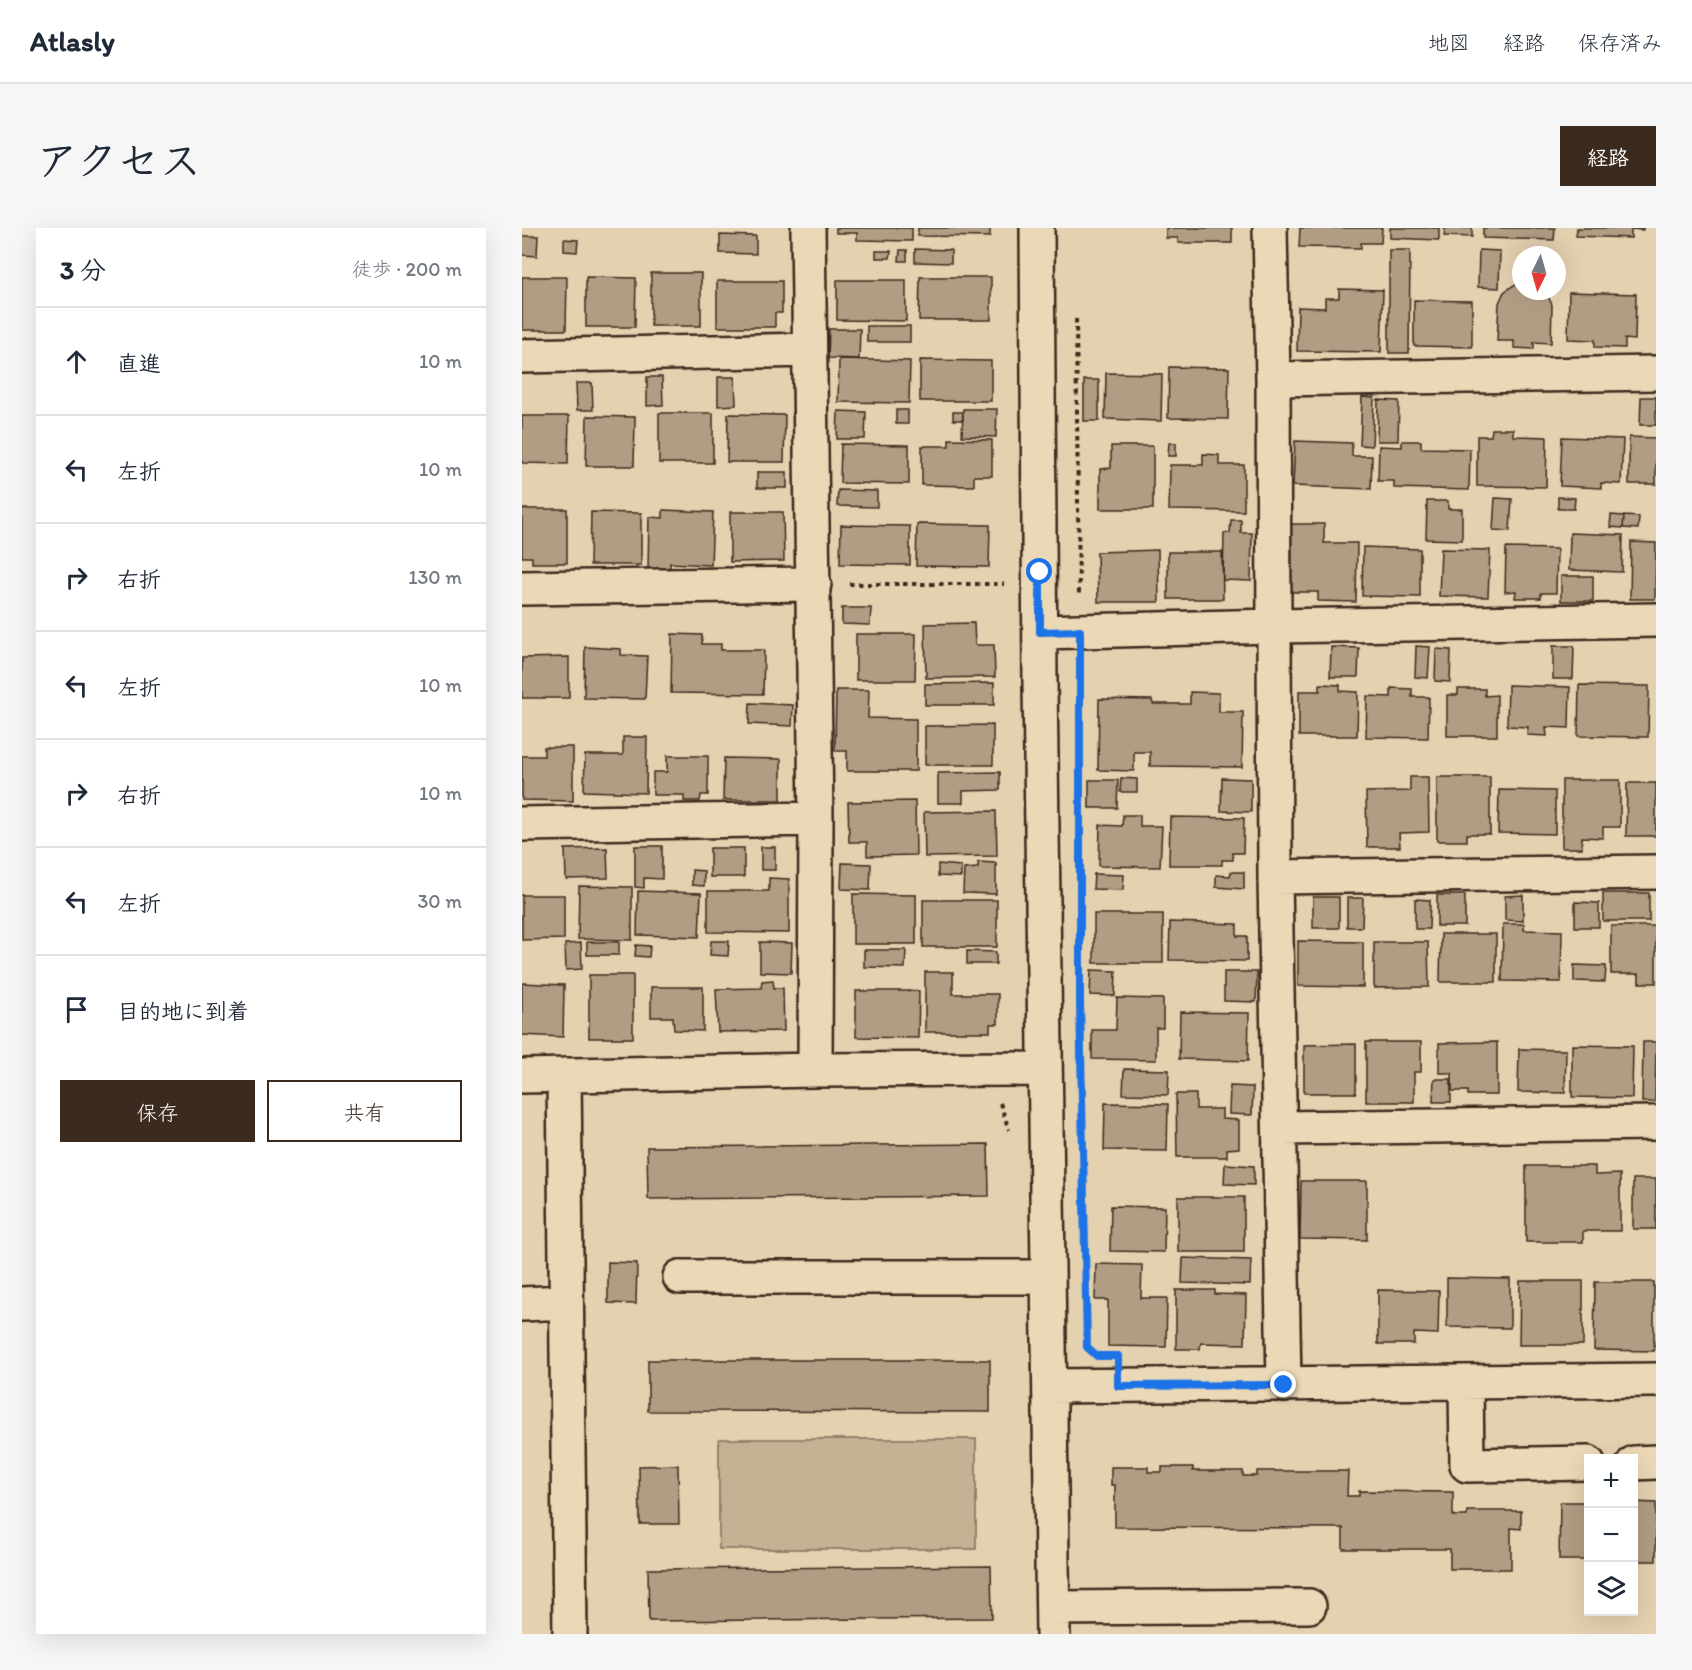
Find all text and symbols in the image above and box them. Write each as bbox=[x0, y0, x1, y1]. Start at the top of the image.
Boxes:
text: Atlasly bbox=[30, 24, 115, 58]
text: 地図 bbox=[1428, 30, 1470, 55]
text: 経路 bbox=[1503, 30, 1545, 55]
text: 保存済み bbox=[1578, 30, 1662, 55]
button: 経路 bbox=[1560, 126, 1656, 186]
text: アクセス bbox=[36, 135, 201, 186]
north arrow bbox=[1512, 246, 1566, 300]
text: 3 分 bbox=[60, 254, 106, 286]
text: 徒歩 · 200 m bbox=[352, 257, 462, 281]
icon: ahead bbox=[60, 345, 93, 378]
text: 10 m bbox=[419, 349, 462, 373]
text: 直進 bbox=[117, 350, 161, 377]
icon: left bbox=[60, 453, 93, 486]
text: 10 m bbox=[419, 457, 462, 481]
text: 左折 bbox=[117, 458, 161, 485]
route start bbox=[1026, 558, 1052, 584]
icon: right bbox=[60, 561, 93, 594]
text: 130 m bbox=[408, 565, 462, 589]
text: 右折 bbox=[117, 566, 161, 593]
icon: left bbox=[60, 669, 93, 702]
text: 10 m bbox=[419, 673, 462, 697]
text: 左折 bbox=[117, 674, 161, 701]
icon: right bbox=[60, 777, 93, 810]
text: 10 m bbox=[419, 781, 462, 805]
text: 右折 bbox=[117, 782, 161, 809]
icon: left bbox=[60, 885, 93, 918]
text: 30 m bbox=[417, 889, 462, 913]
text: 左折 bbox=[117, 890, 161, 917]
icon: arrive bbox=[60, 993, 93, 1026]
text: 目的地に到着 bbox=[117, 998, 249, 1025]
button: 保存 bbox=[60, 1080, 255, 1142]
button: 共有 bbox=[267, 1080, 462, 1142]
route end bbox=[1270, 1371, 1296, 1397]
map controls bbox=[1584, 1454, 1638, 1616]
button: + bbox=[1584, 1454, 1638, 1508]
button: − bbox=[1584, 1508, 1638, 1562]
button: layers bbox=[1584, 1562, 1638, 1616]

